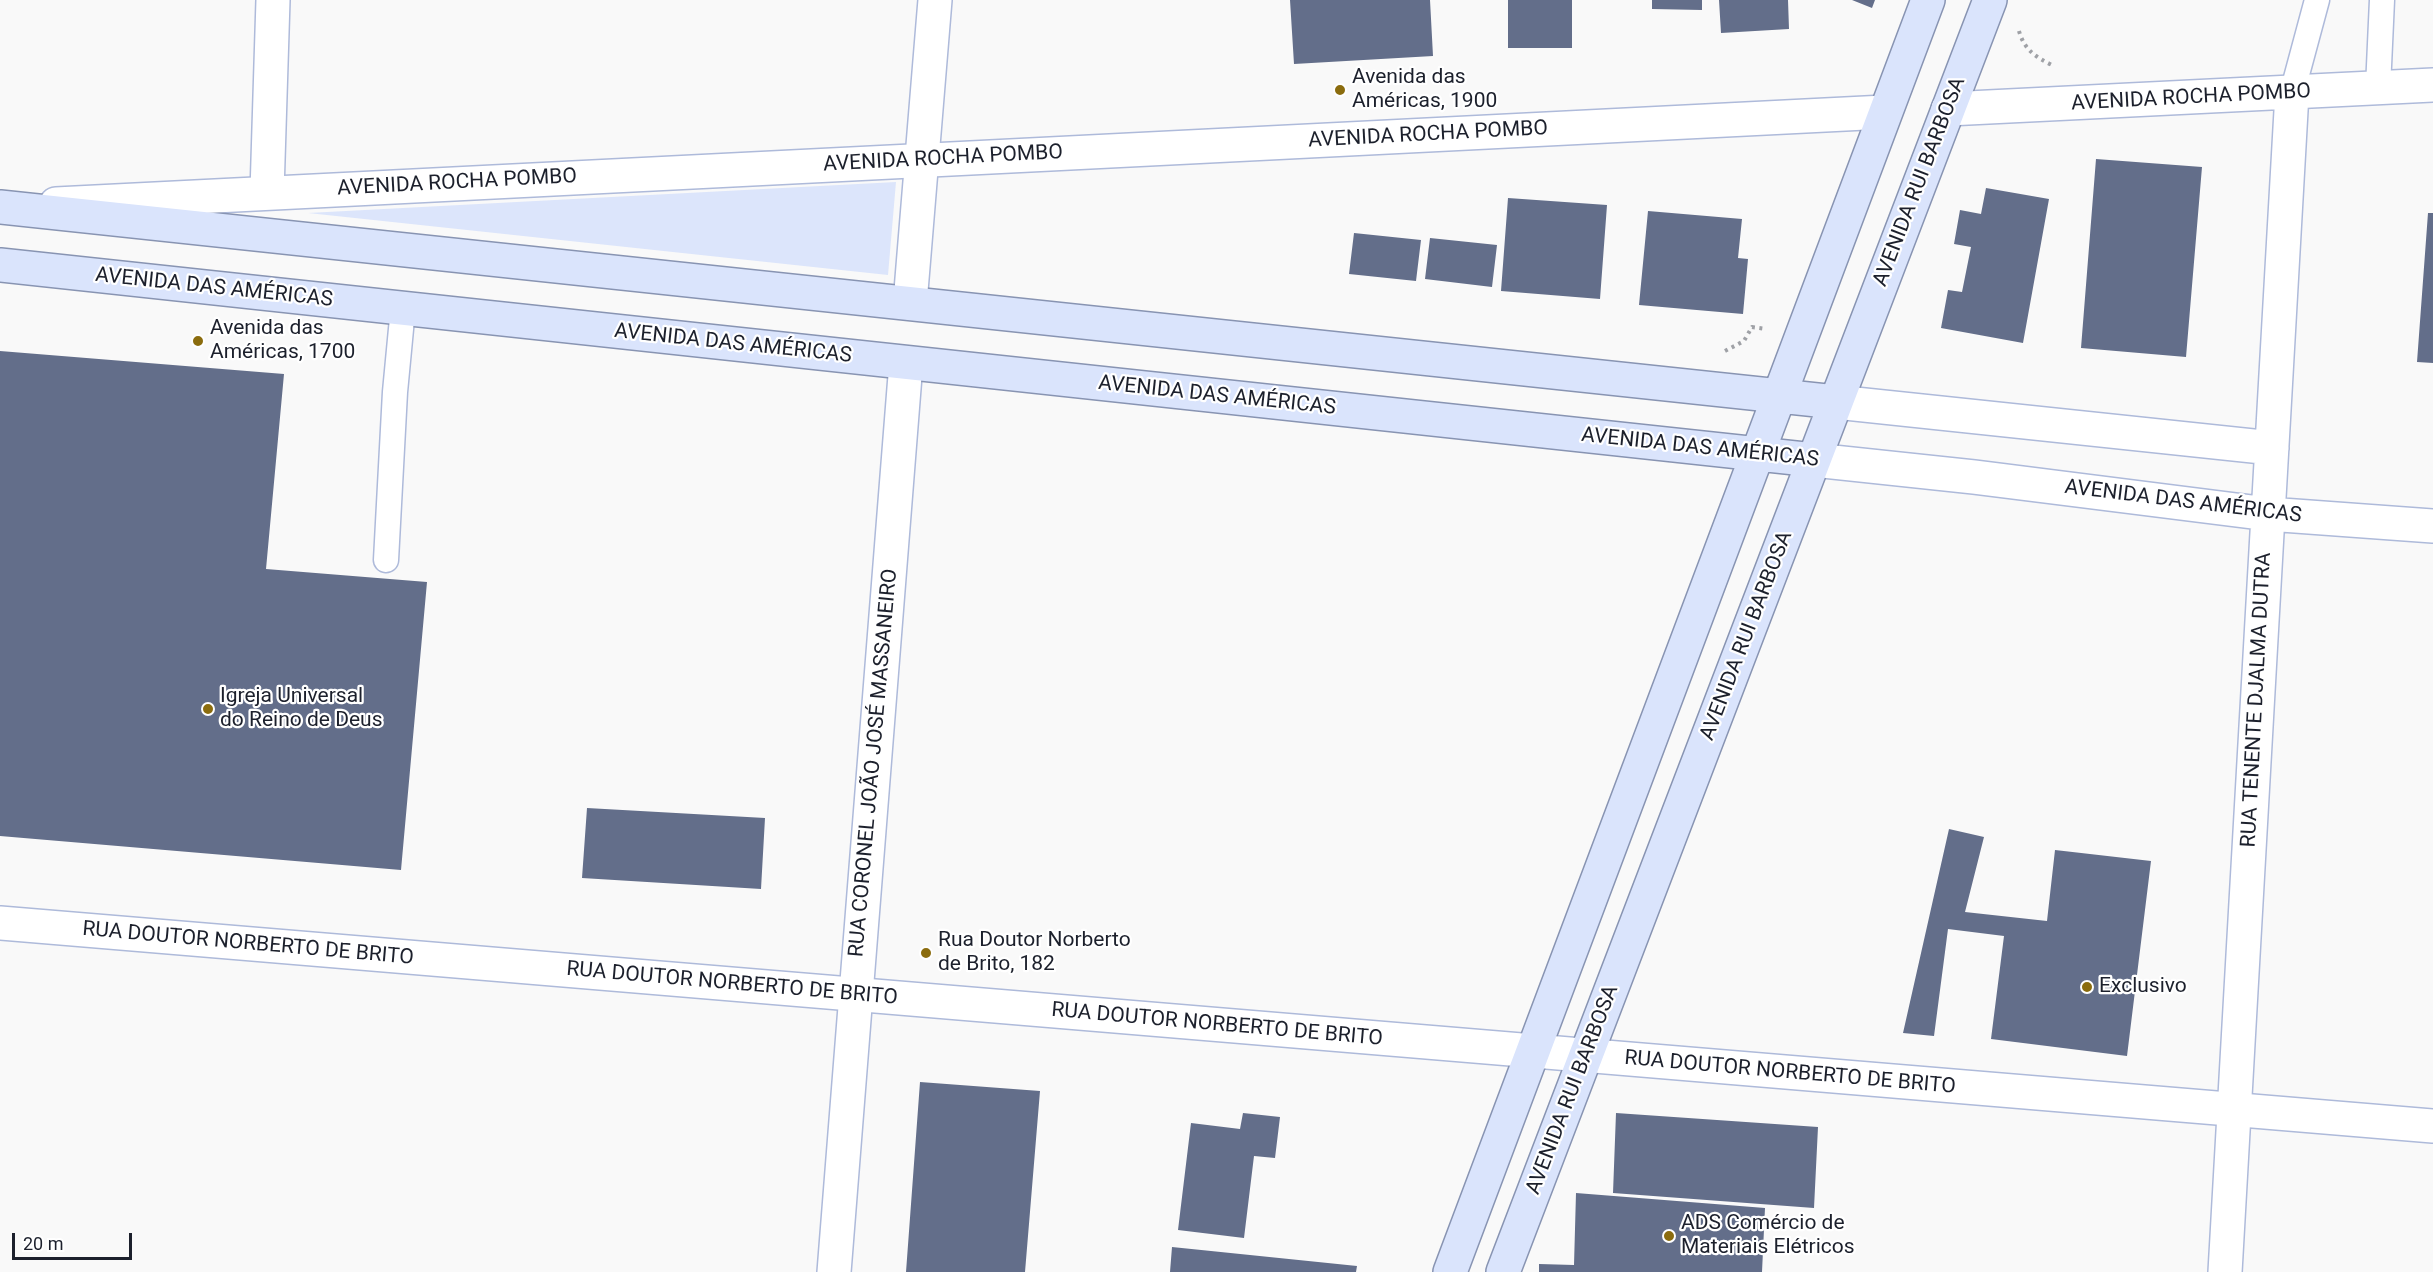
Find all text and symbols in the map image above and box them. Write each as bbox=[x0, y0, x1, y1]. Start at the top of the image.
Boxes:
place label: Avenida das Américas, 1900 bbox=[1352, 65, 1497, 115]
street label: AVENIDA RUI BARBOSA bbox=[1868, 74, 1972, 290]
street label: AVENIDA ROCHA POMBO bbox=[2071, 79, 2311, 117]
marker: Avenida das Américas, 1900 bbox=[1333, 83, 1347, 97]
street label: AVENIDA ROCHA POMBO bbox=[1308, 116, 1548, 154]
street label: AVENIDA ROCHA POMBO bbox=[823, 140, 1063, 178]
street label: AVENIDA ROCHA POMBO bbox=[337, 164, 577, 202]
street label: AVENIDA DAS AMÉRICAS bbox=[94, 263, 334, 313]
place label: Avenida das Américas, 1700 bbox=[210, 316, 355, 366]
street label: AVENIDA DAS AMÉRICAS bbox=[613, 319, 853, 369]
marker: Avenida das Américas, 1700 bbox=[191, 334, 205, 348]
street label: AVENIDA DAS AMÉRICAS bbox=[1097, 371, 1337, 421]
street label: AVENIDA DAS AMÉRICAS bbox=[1580, 423, 1820, 473]
street label: AVENIDA DAS AMÉRICAS bbox=[2063, 475, 2303, 529]
street label: AVENIDA RUI BARBOSA bbox=[1695, 528, 1799, 744]
street label: RUA TENENTE DJALMA DUTRA bbox=[2237, 552, 2277, 848]
street label: RUA CORONEL JOÃO JOSÉ MASSANEIRO bbox=[844, 568, 904, 958]
place label: Igreja Universal do Reino de Deus bbox=[220, 684, 383, 734]
marker: Igreja Universal do Reino de Deus bbox=[201, 702, 215, 716]
street label: RUA DOUTOR NORBERTO DE BRITO bbox=[81, 917, 415, 971]
place label: Rua Doutor Norberto de Brito, 182 bbox=[938, 928, 1131, 978]
marker: Rua Doutor Norberto de Brito, 182 bbox=[919, 946, 933, 960]
street label: RUA DOUTOR NORBERTO DE BRITO bbox=[565, 957, 899, 1011]
place label: Exclusivo bbox=[2099, 974, 2187, 1000]
marker: Exclusivo bbox=[2080, 980, 2094, 994]
street label: AVENIDA RUI BARBOSA bbox=[1521, 982, 1625, 1198]
street label: RUA DOUTOR NORBERTO DE BRITO bbox=[1050, 998, 1384, 1052]
street label: RUA DOUTOR NORBERTO DE BRITO bbox=[1623, 1046, 1957, 1100]
place label: ADS Comércio de Materiais Elétricos bbox=[1681, 1211, 1855, 1261]
scale bar bbox=[15, 1221, 135, 1259]
marker: ADS Comércio de Materiais Elétricos bbox=[1662, 1229, 1676, 1243]
text: 20 m bbox=[23, 1233, 63, 1254]

